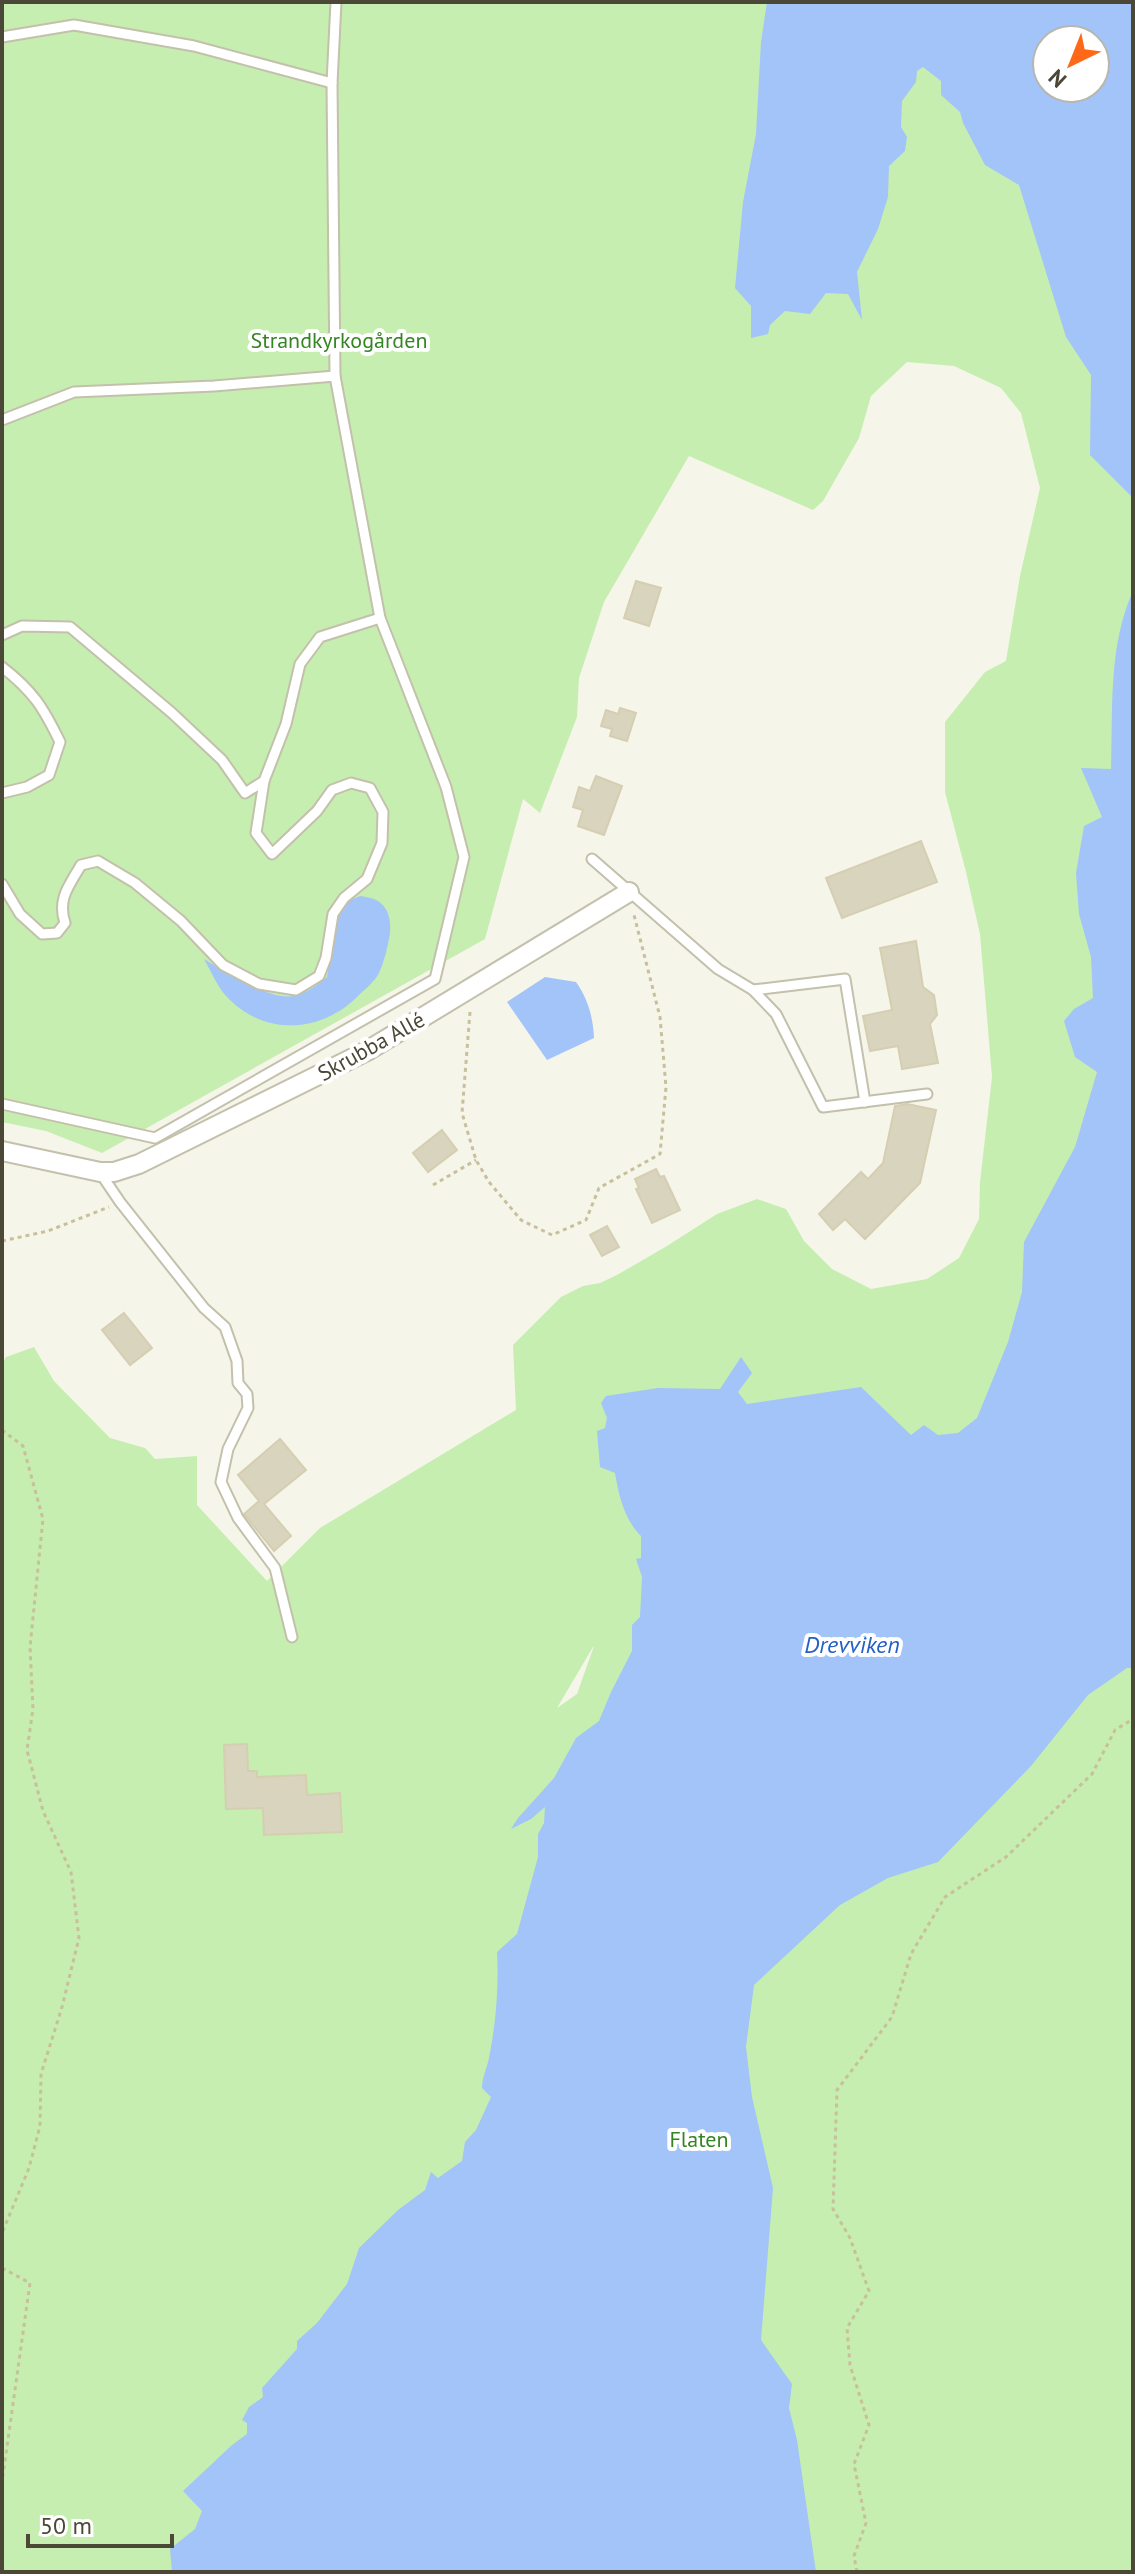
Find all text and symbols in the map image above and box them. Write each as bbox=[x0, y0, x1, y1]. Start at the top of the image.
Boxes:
north arrow bbox=[1031, 24, 1111, 104]
text: N bbox=[1043, 63, 1072, 94]
park label: Strandkyrkogården bbox=[251, 326, 427, 354]
street label: Skrubba Allé bbox=[312, 1005, 430, 1087]
water label: Drevviken bbox=[804, 1629, 900, 1660]
park label: Flaten bbox=[669, 2125, 729, 2153]
scale bar bbox=[28, 2498, 172, 2548]
text: 50 m bbox=[40, 2510, 92, 2541]

